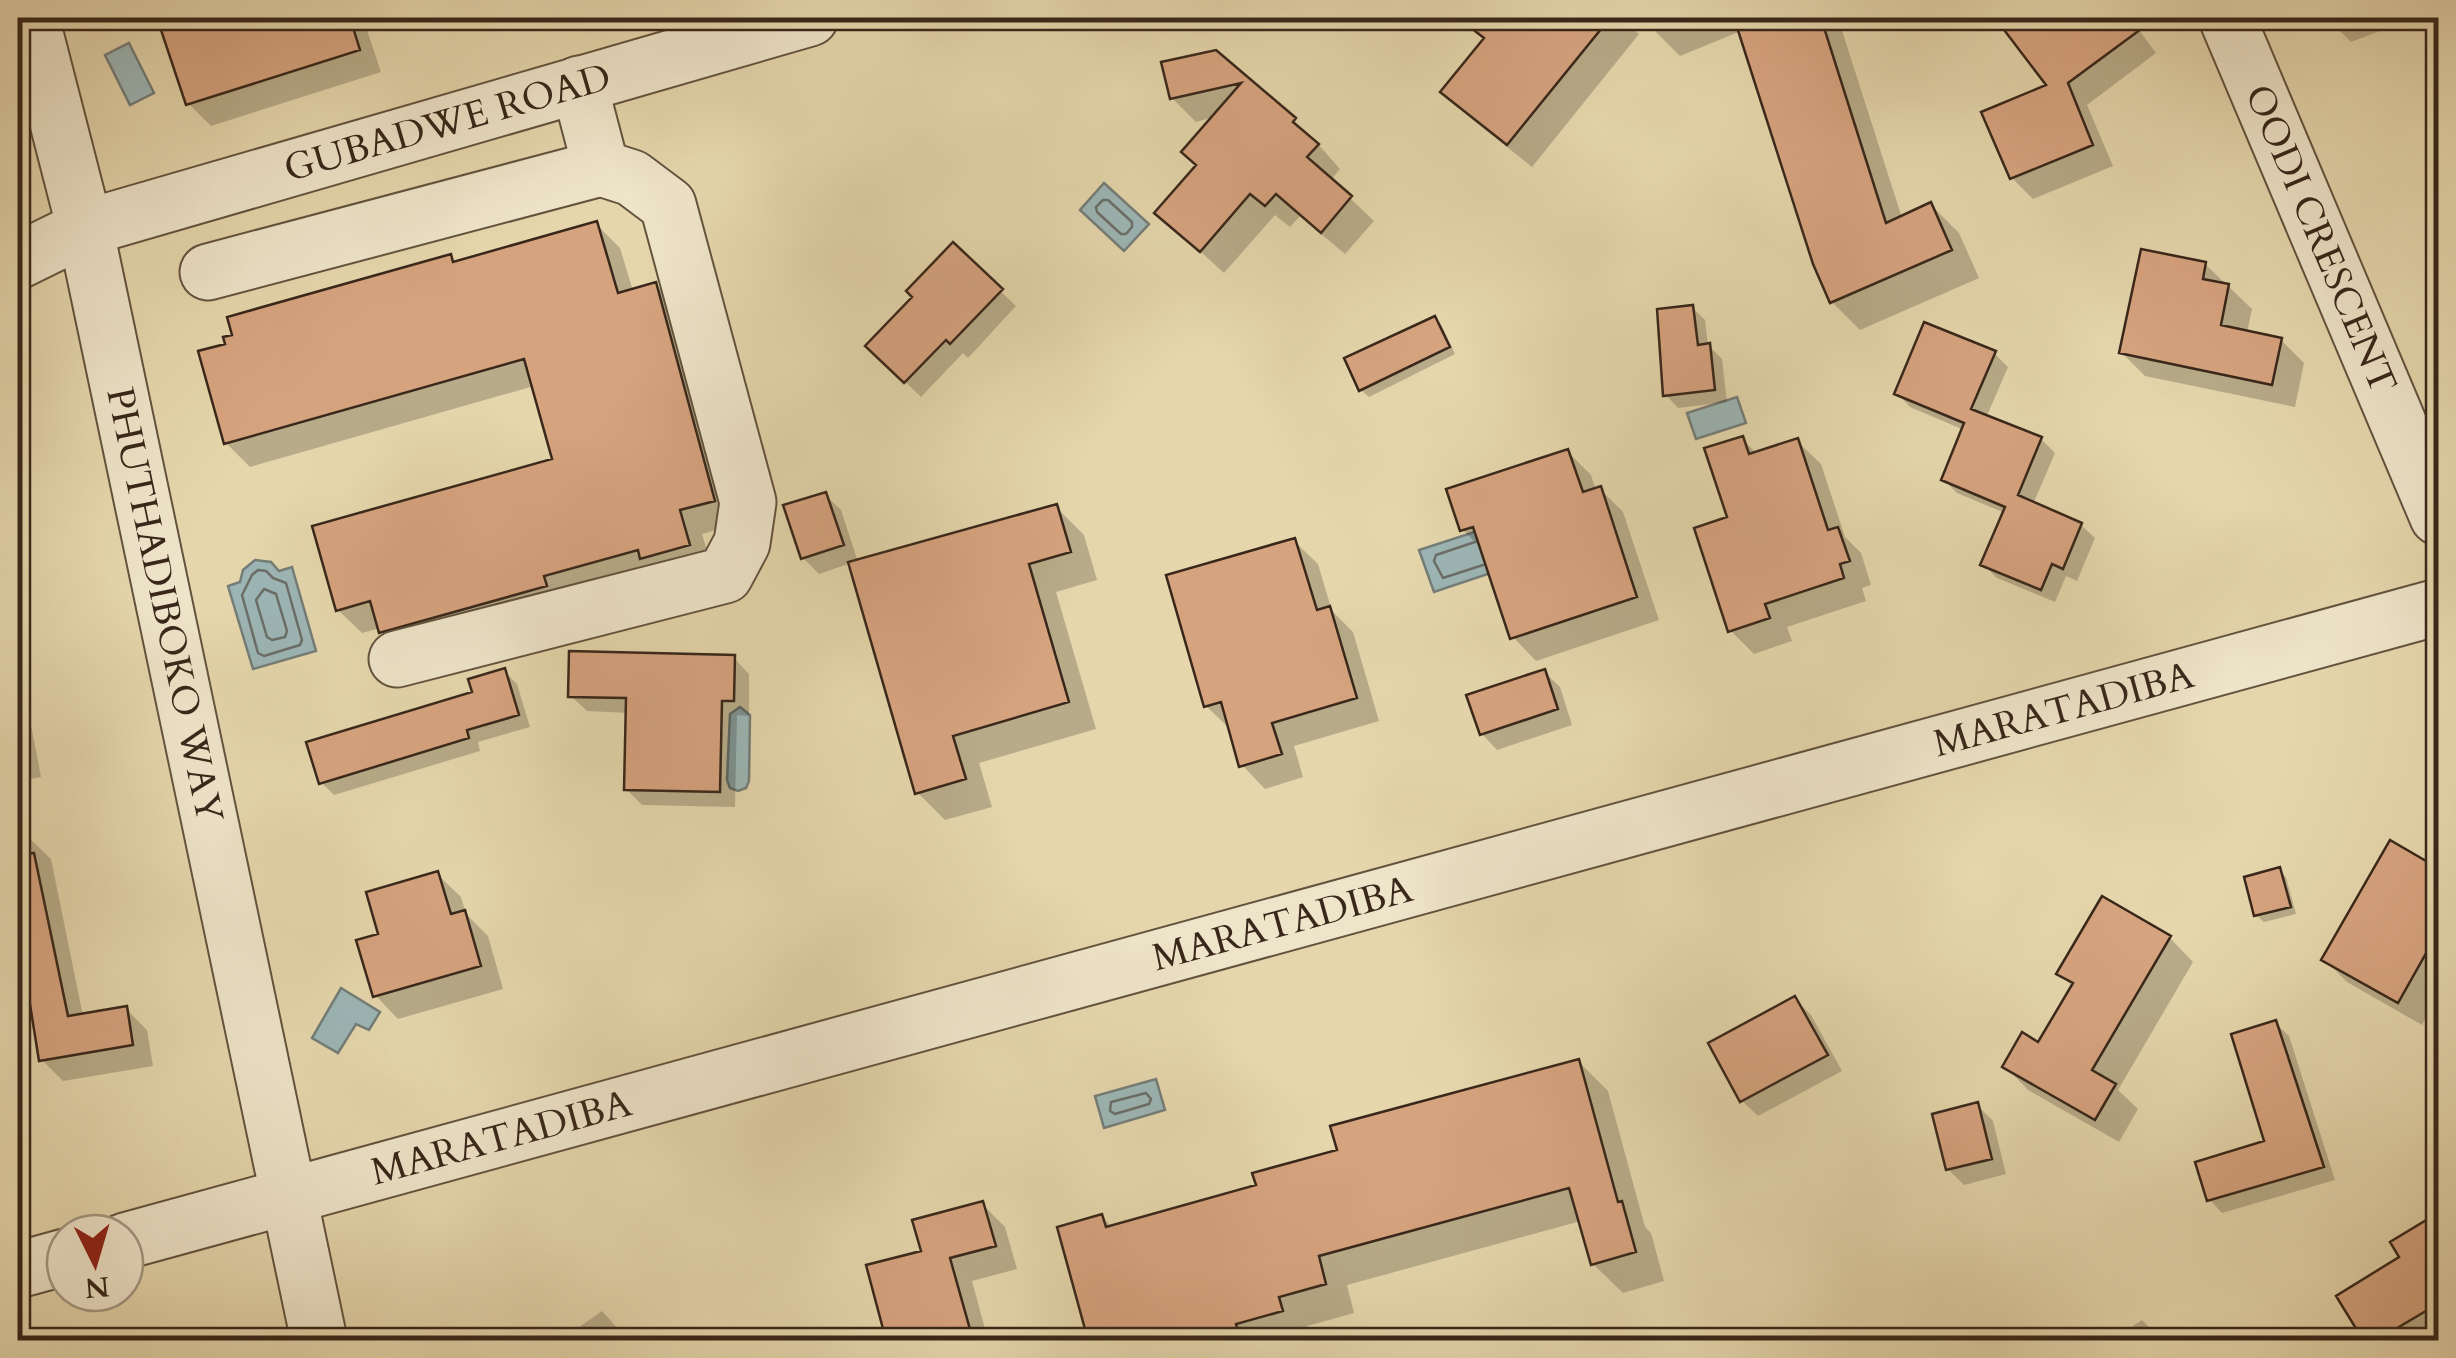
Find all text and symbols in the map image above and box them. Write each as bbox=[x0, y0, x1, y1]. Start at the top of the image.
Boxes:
street label: GUBADWE ROAD bbox=[278, 51, 617, 195]
street label: OODI CRESCENT bbox=[2232, 77, 2409, 401]
street label: PHUTHADIBOKO WAY bbox=[93, 383, 236, 828]
street label: MARATADIBA bbox=[1927, 649, 2200, 770]
street label: MARATADIBA bbox=[1146, 863, 1418, 984]
street label: MARATADIBA bbox=[365, 1077, 637, 1198]
north arrow bbox=[45, 1213, 145, 1313]
text: N bbox=[83, 1267, 111, 1307]

